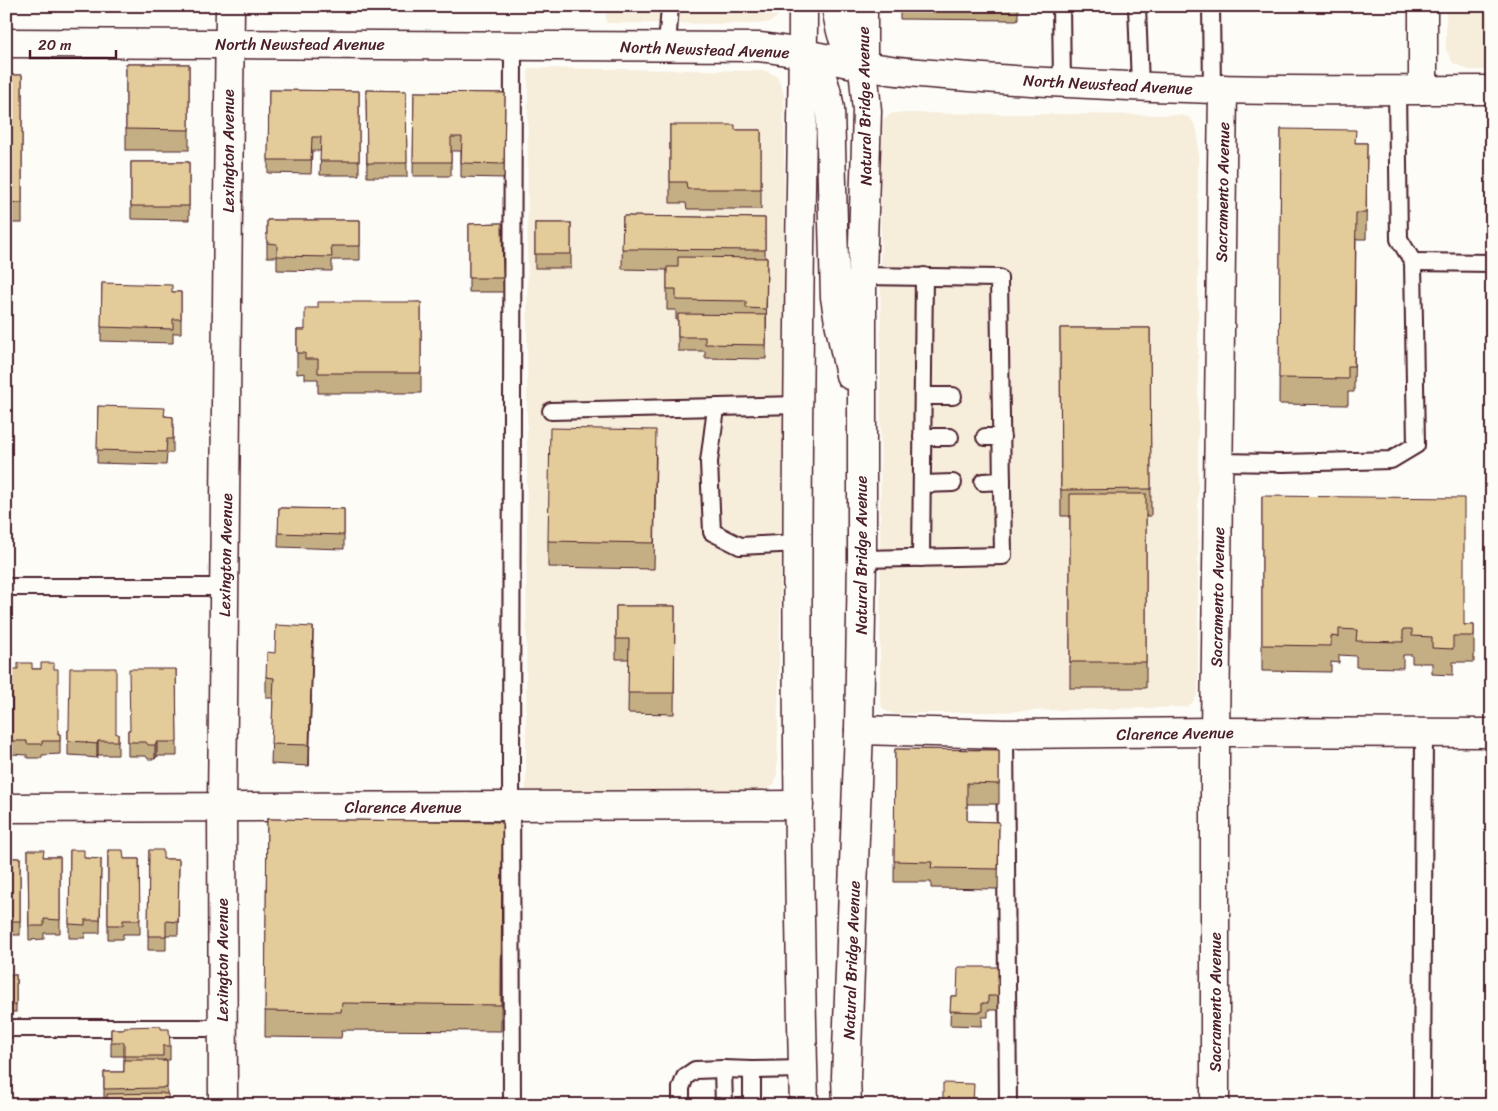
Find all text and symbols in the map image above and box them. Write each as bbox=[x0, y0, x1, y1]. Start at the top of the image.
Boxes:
street label: Natural Bridge Avenue bbox=[849, 26, 880, 186]
scale bar bbox=[30, 28, 116, 60]
street label: North Newstead Avenue bbox=[215, 30, 385, 59]
text: 20 m bbox=[38, 32, 72, 58]
street label: North Newstead Avenue bbox=[620, 32, 790, 67]
street label: North Newstead Avenue bbox=[1023, 66, 1193, 103]
street label: Lexington Avenue bbox=[214, 89, 243, 213]
street label: Sacramento Avenue bbox=[1207, 122, 1238, 262]
street label: Natural Bridge Avenue bbox=[847, 475, 876, 635]
street label: Lexington Avenue bbox=[210, 493, 241, 617]
street label: Sacramento Avenue bbox=[1202, 527, 1233, 667]
street label: Clarence Avenue bbox=[1116, 718, 1234, 749]
street label: Clarence Avenue bbox=[344, 793, 462, 822]
street label: Natural Bridge Avenue bbox=[834, 880, 869, 1040]
street label: Lexington Avenue bbox=[208, 898, 237, 1022]
street label: Sacramento Avenue bbox=[1201, 932, 1230, 1072]

